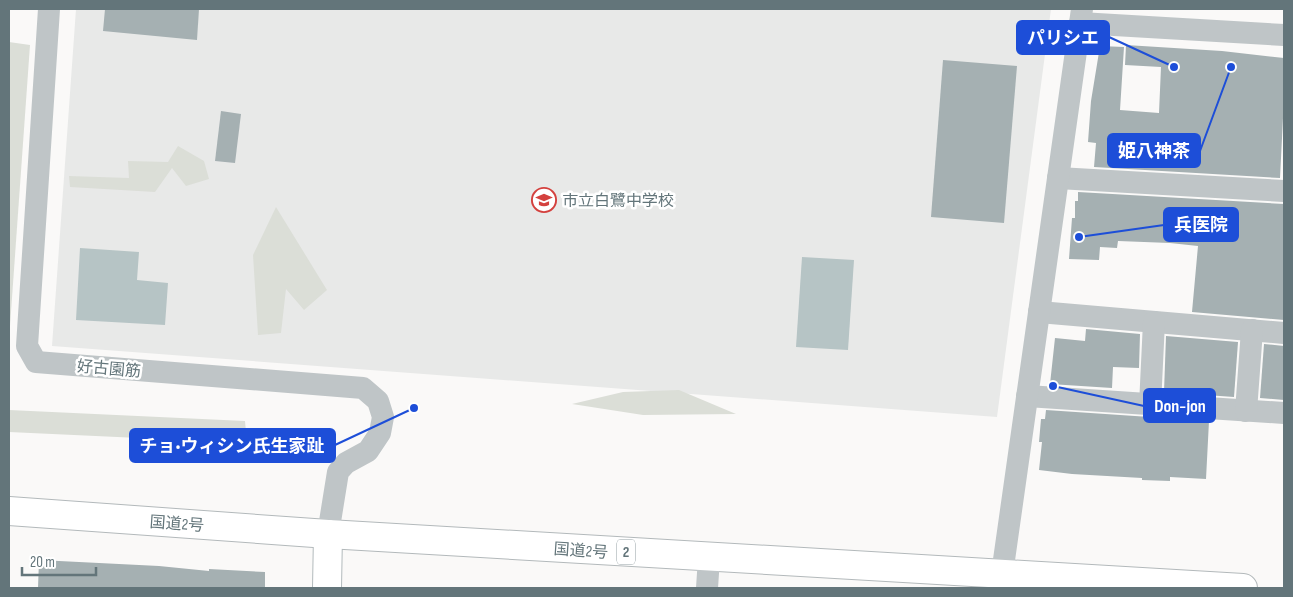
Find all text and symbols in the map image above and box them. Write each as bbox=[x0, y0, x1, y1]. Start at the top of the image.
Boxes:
callout: パリシエ bbox=[1017, 21, 1109, 54]
text: パリシエ bbox=[1027, 28, 1099, 49]
callout: 姫八神茶 bbox=[1108, 134, 1200, 167]
text: 姫八神茶 bbox=[1118, 141, 1190, 162]
school or university icon: 市立白鷺中学校 bbox=[531, 187, 557, 213]
place label: 市立白鷺中学校 bbox=[562, 192, 674, 211]
callout: 兵医院 bbox=[1164, 208, 1238, 241]
text: 兵医院 bbox=[1174, 215, 1228, 236]
street label: 好古園筋 bbox=[76, 357, 142, 382]
callout: Don-jon bbox=[1144, 389, 1215, 422]
text: Don-jon bbox=[1154, 396, 1206, 417]
callout: チョ•ウィシン氏生家趾 bbox=[130, 429, 335, 462]
text: チョ•ウィシン氏生家趾 bbox=[139, 436, 325, 457]
street label: 国道2号 bbox=[149, 513, 205, 536]
street label: 国道2号 bbox=[553, 540, 609, 563]
road number: 2 bbox=[617, 540, 635, 564]
scale bar bbox=[22, 544, 96, 576]
text: 20 m bbox=[30, 553, 55, 572]

